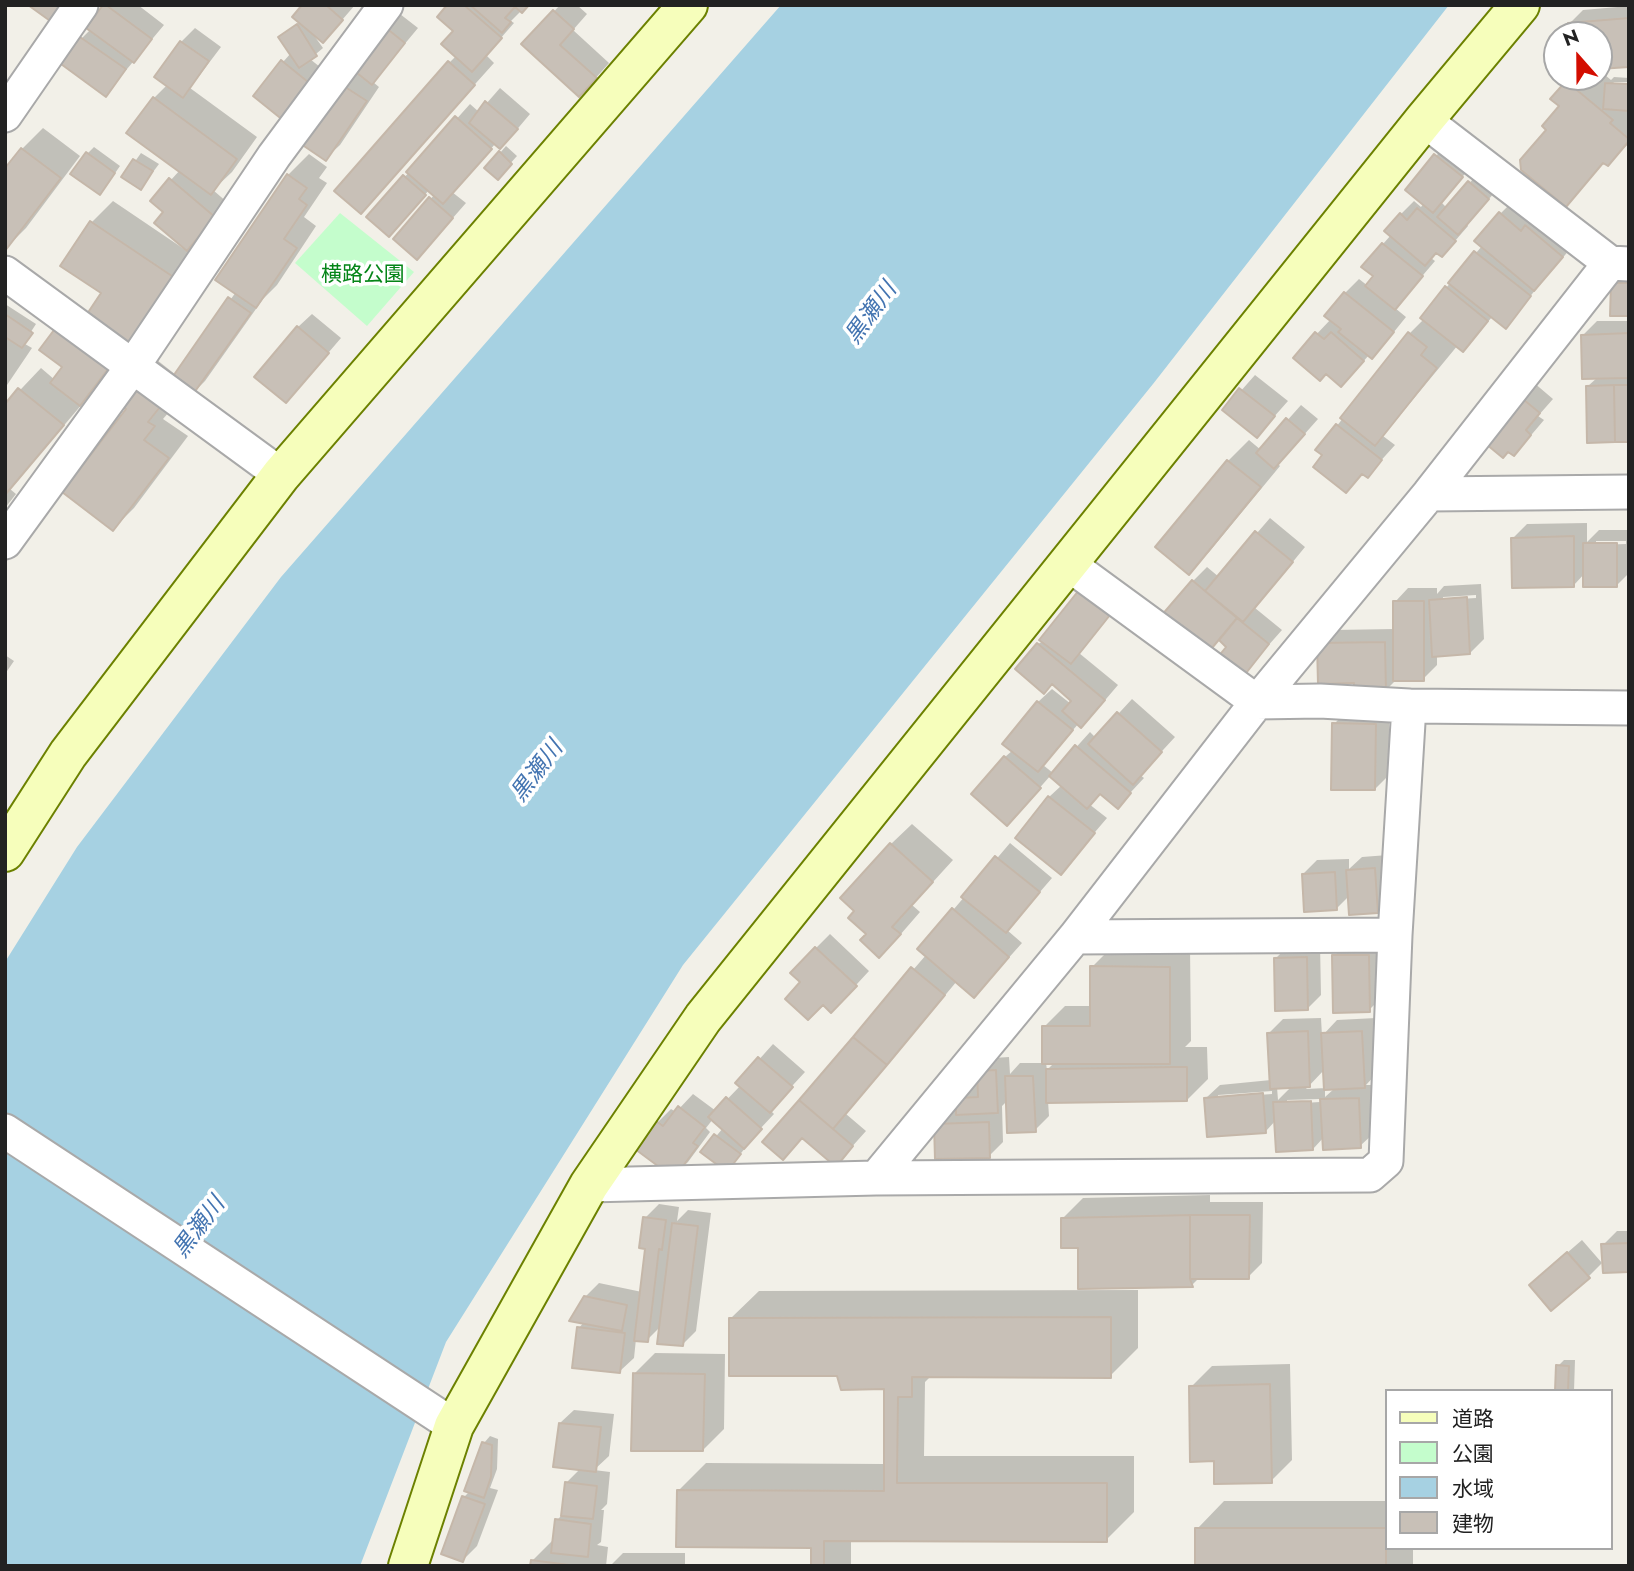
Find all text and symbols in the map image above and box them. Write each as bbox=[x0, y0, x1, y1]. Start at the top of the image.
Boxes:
north arrow bbox=[1543, 21, 1613, 91]
text: N bbox=[1559, 22, 1583, 53]
park label: 横路公園 bbox=[321, 263, 405, 289]
water label: 黒瀬川 bbox=[841, 278, 903, 350]
water label: 黒瀬川 bbox=[506, 736, 570, 808]
water label: 黒瀬川 bbox=[168, 1192, 232, 1264]
legend bbox=[1386, 1389, 1613, 1550]
text: 道路 bbox=[1452, 1404, 1494, 1434]
text: 公園 bbox=[1452, 1439, 1494, 1469]
text: 水域 bbox=[1452, 1474, 1494, 1504]
text: 建物 bbox=[1452, 1509, 1494, 1539]

